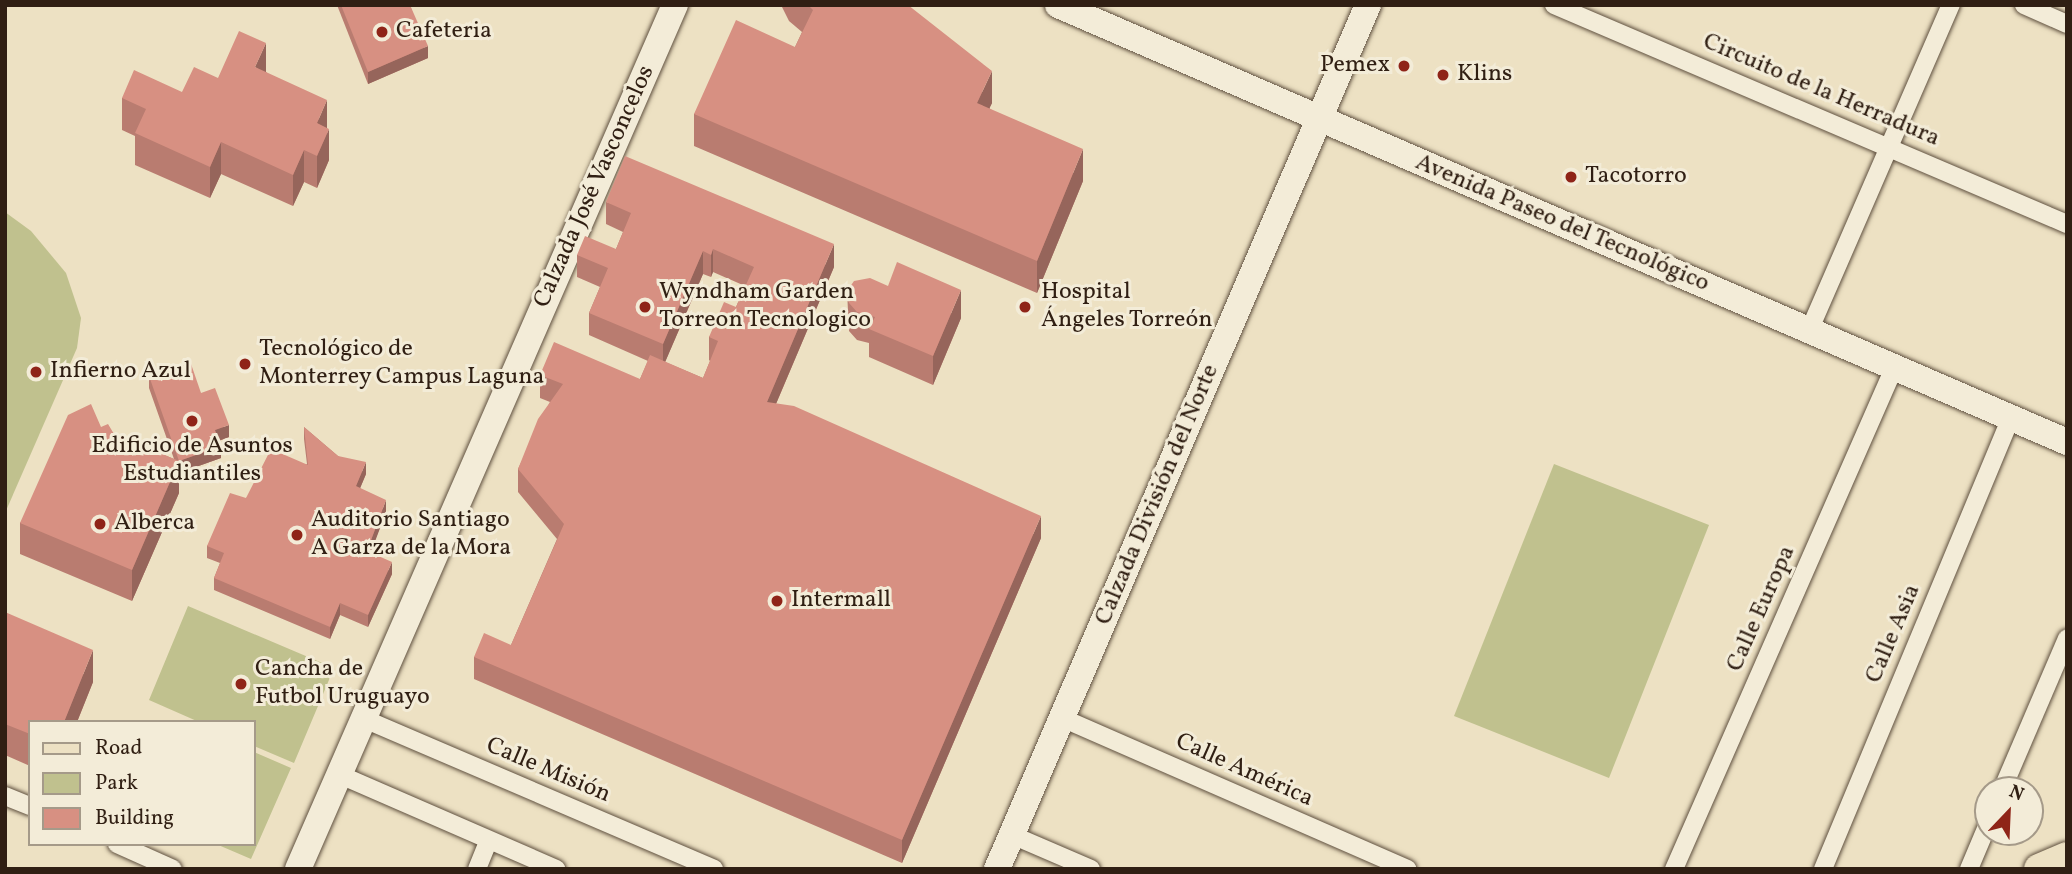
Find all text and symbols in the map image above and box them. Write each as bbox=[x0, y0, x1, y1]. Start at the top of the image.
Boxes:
place label: Cafeteria bbox=[396, 18, 492, 46]
marker: Cafeteria bbox=[374, 24, 390, 40]
street label: Circuito de la Herradura bbox=[1698, 28, 1944, 154]
place label: Pemex bbox=[1320, 52, 1390, 80]
marker: Pemex bbox=[1396, 58, 1412, 74]
street label: Calzada José Vasconcelos bbox=[528, 61, 662, 313]
place label: Klins bbox=[1457, 61, 1512, 89]
marker: Klins bbox=[1435, 67, 1451, 83]
street label: Avenida Paseo del Tecnológico bbox=[1410, 149, 1714, 299]
place label: Tacotorro bbox=[1585, 163, 1687, 191]
marker: Tacotorro bbox=[1563, 169, 1579, 185]
place label: Wyndham Garden Torreon Tecnologico bbox=[659, 279, 872, 335]
place label: Hospital Ángeles Torreón bbox=[1041, 279, 1213, 335]
marker: Hospital Ángeles Torreón bbox=[1015, 297, 1035, 317]
marker: Wyndham Garden Torreon Tecnologico bbox=[637, 299, 653, 315]
place label: Tecnológico de Monterrey Campus Laguna bbox=[259, 336, 545, 392]
marker: Tecnológico de Monterrey Campus Laguna bbox=[237, 356, 253, 372]
place label: Infierno Azul bbox=[50, 358, 191, 386]
street label: Calzada División del Norte bbox=[1090, 360, 1226, 630]
marker: Infierno Azul bbox=[28, 364, 44, 380]
marker: Edificio de Asuntos Estudiantiles bbox=[184, 413, 200, 429]
place label: Edificio de Asuntos Estudiantiles bbox=[91, 433, 293, 489]
place label: Auditorio Santiago A Garza de la Mora bbox=[311, 507, 511, 563]
place label: Alberca bbox=[114, 510, 195, 538]
marker: Alberca bbox=[92, 516, 108, 532]
marker: Auditorio Santiago A Garza de la Mora bbox=[289, 527, 305, 543]
street label: Calle Europa bbox=[1721, 542, 1803, 676]
street label: Calle Asia bbox=[1860, 580, 1928, 688]
place label: Intermall bbox=[791, 587, 891, 615]
marker: Intermall bbox=[769, 593, 785, 609]
place label: Cancha de Futbol Uruguayo bbox=[255, 656, 430, 712]
marker: Cancha de Futbol Uruguayo bbox=[233, 676, 249, 692]
legend bbox=[28, 720, 256, 846]
street label: Calle América bbox=[1171, 728, 1317, 814]
street label: Calle Misión bbox=[481, 732, 615, 810]
text: Road bbox=[95, 734, 142, 763]
text: Park bbox=[95, 769, 138, 798]
north arrow bbox=[1974, 776, 2044, 846]
text: N bbox=[2005, 779, 2028, 808]
text: Building bbox=[95, 804, 174, 833]

